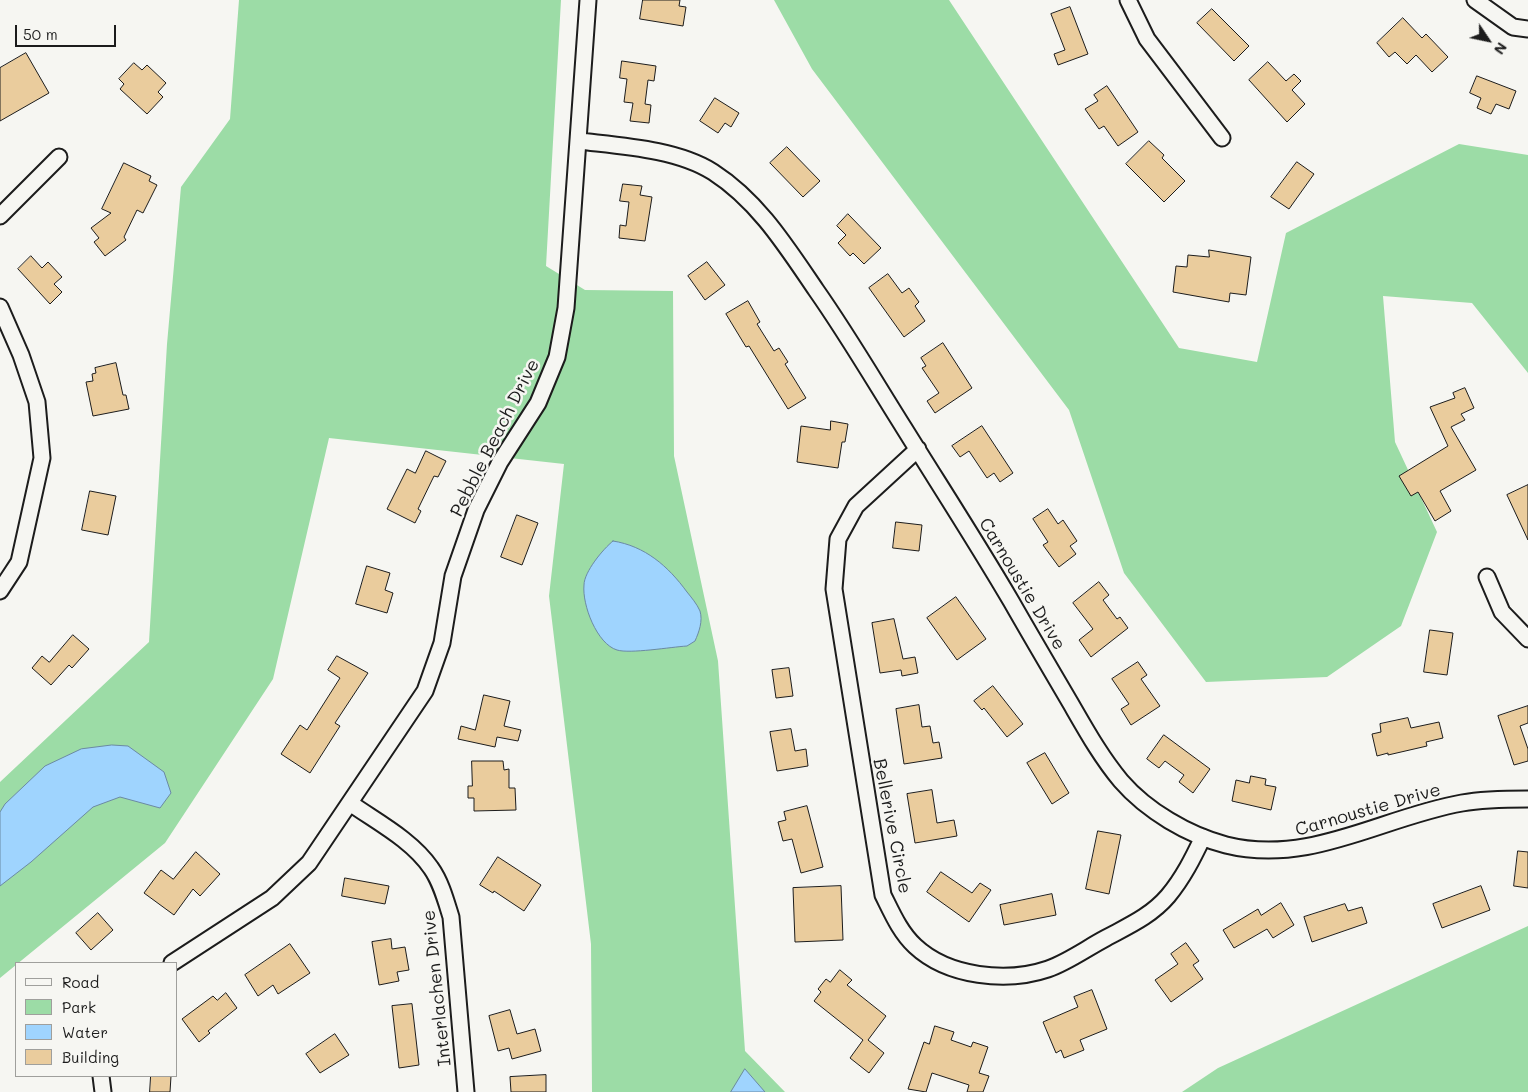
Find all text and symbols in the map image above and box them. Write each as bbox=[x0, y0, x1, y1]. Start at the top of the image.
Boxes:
scale bar bbox=[18, 15, 119, 47]
north arrow bbox=[1463, 15, 1513, 65]
text: 50 m bbox=[23, 24, 58, 44]
text: N bbox=[1490, 39, 1512, 58]
street label: Pebble Beach Drive bbox=[446, 356, 544, 520]
street label: Carnoustie Drive bbox=[974, 514, 1070, 654]
street label: Bellerive Circle bbox=[868, 757, 916, 895]
street label: Carnoustie Drive bbox=[1293, 779, 1443, 841]
street label: Interlachen Drive bbox=[418, 909, 456, 1067]
legend bbox=[15, 962, 178, 1077]
text: Road bbox=[62, 972, 99, 992]
text: Park bbox=[62, 997, 96, 1017]
text: Water bbox=[62, 1022, 108, 1042]
text: Building bbox=[62, 1047, 119, 1067]

